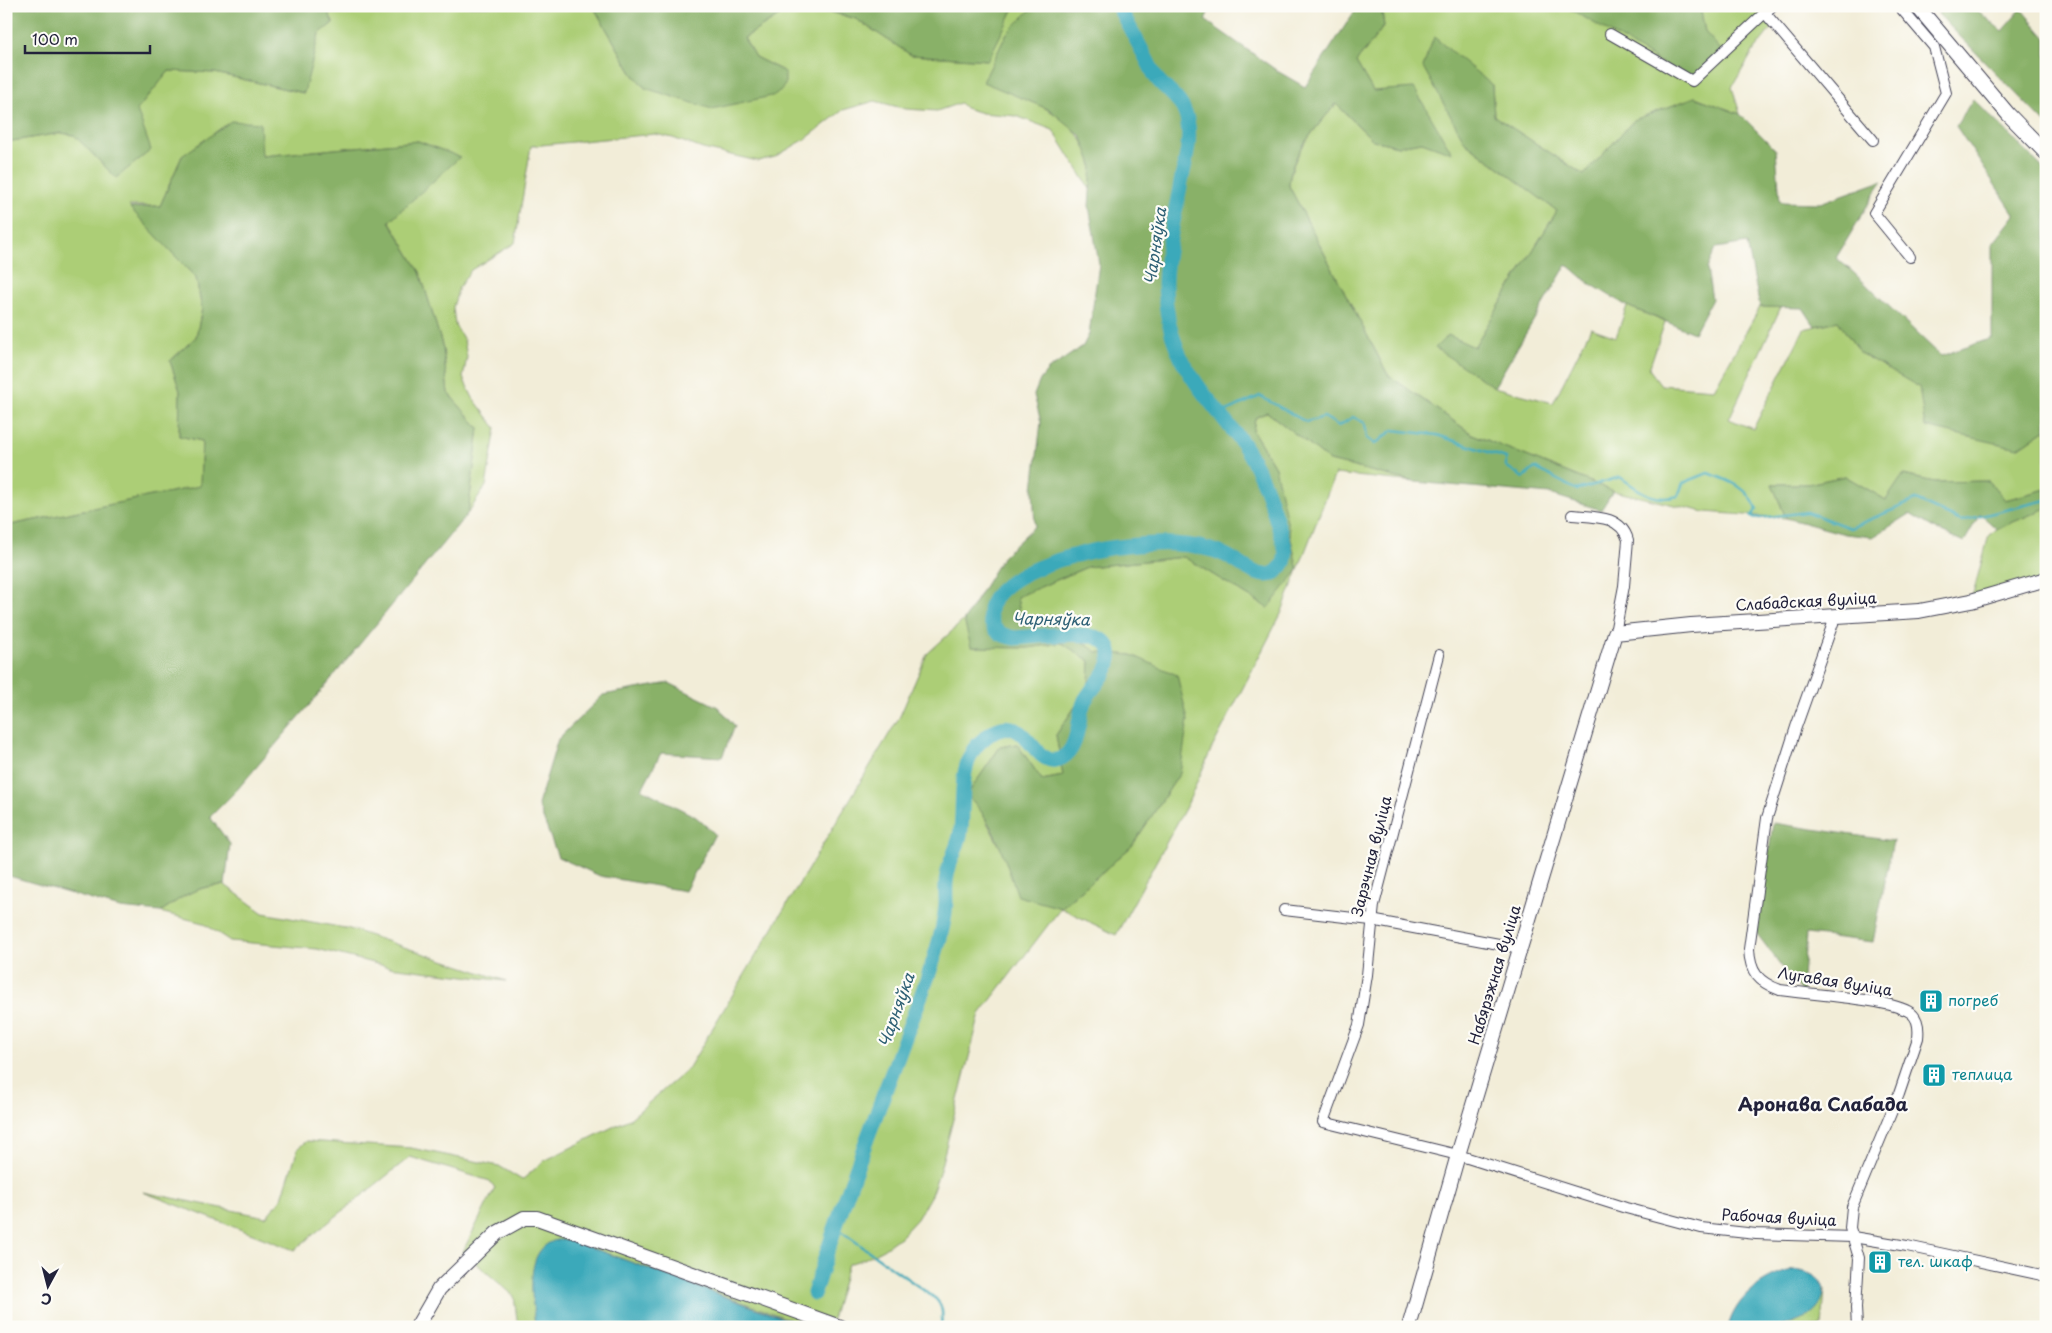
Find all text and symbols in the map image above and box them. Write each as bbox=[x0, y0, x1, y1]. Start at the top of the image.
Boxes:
scale bar bbox=[25, 22, 150, 54]
text: 100 m bbox=[32, 27, 78, 50]
water label: Чарняўка bbox=[1137, 205, 1171, 286]
street label: Слабадская вуліца bbox=[1735, 585, 1878, 616]
water label: Чарняўка bbox=[1012, 605, 1091, 631]
street label: Зарэчная вуліца bbox=[1344, 792, 1397, 918]
street label: Набярэжная вуліца bbox=[1461, 901, 1526, 1047]
street label: Лугавая вуліца bbox=[1776, 960, 1895, 1001]
water label: Чарняўка bbox=[871, 968, 920, 1050]
building icon: погреб bbox=[1918, 988, 1944, 1014]
place label: погреб bbox=[1948, 988, 1999, 1011]
building icon: теплица bbox=[1921, 1062, 1947, 1088]
place label: теплица bbox=[1952, 1062, 2013, 1085]
district label: Аронава Слабада bbox=[1738, 1090, 1909, 1117]
street label: Рабочая вуліца bbox=[1721, 1202, 1838, 1231]
building icon: тел. шкаф bbox=[1867, 1249, 1893, 1275]
place label: тел. шкаф bbox=[1898, 1249, 1973, 1272]
north arrow bbox=[22, 1260, 72, 1310]
text: С bbox=[40, 1288, 53, 1310]

